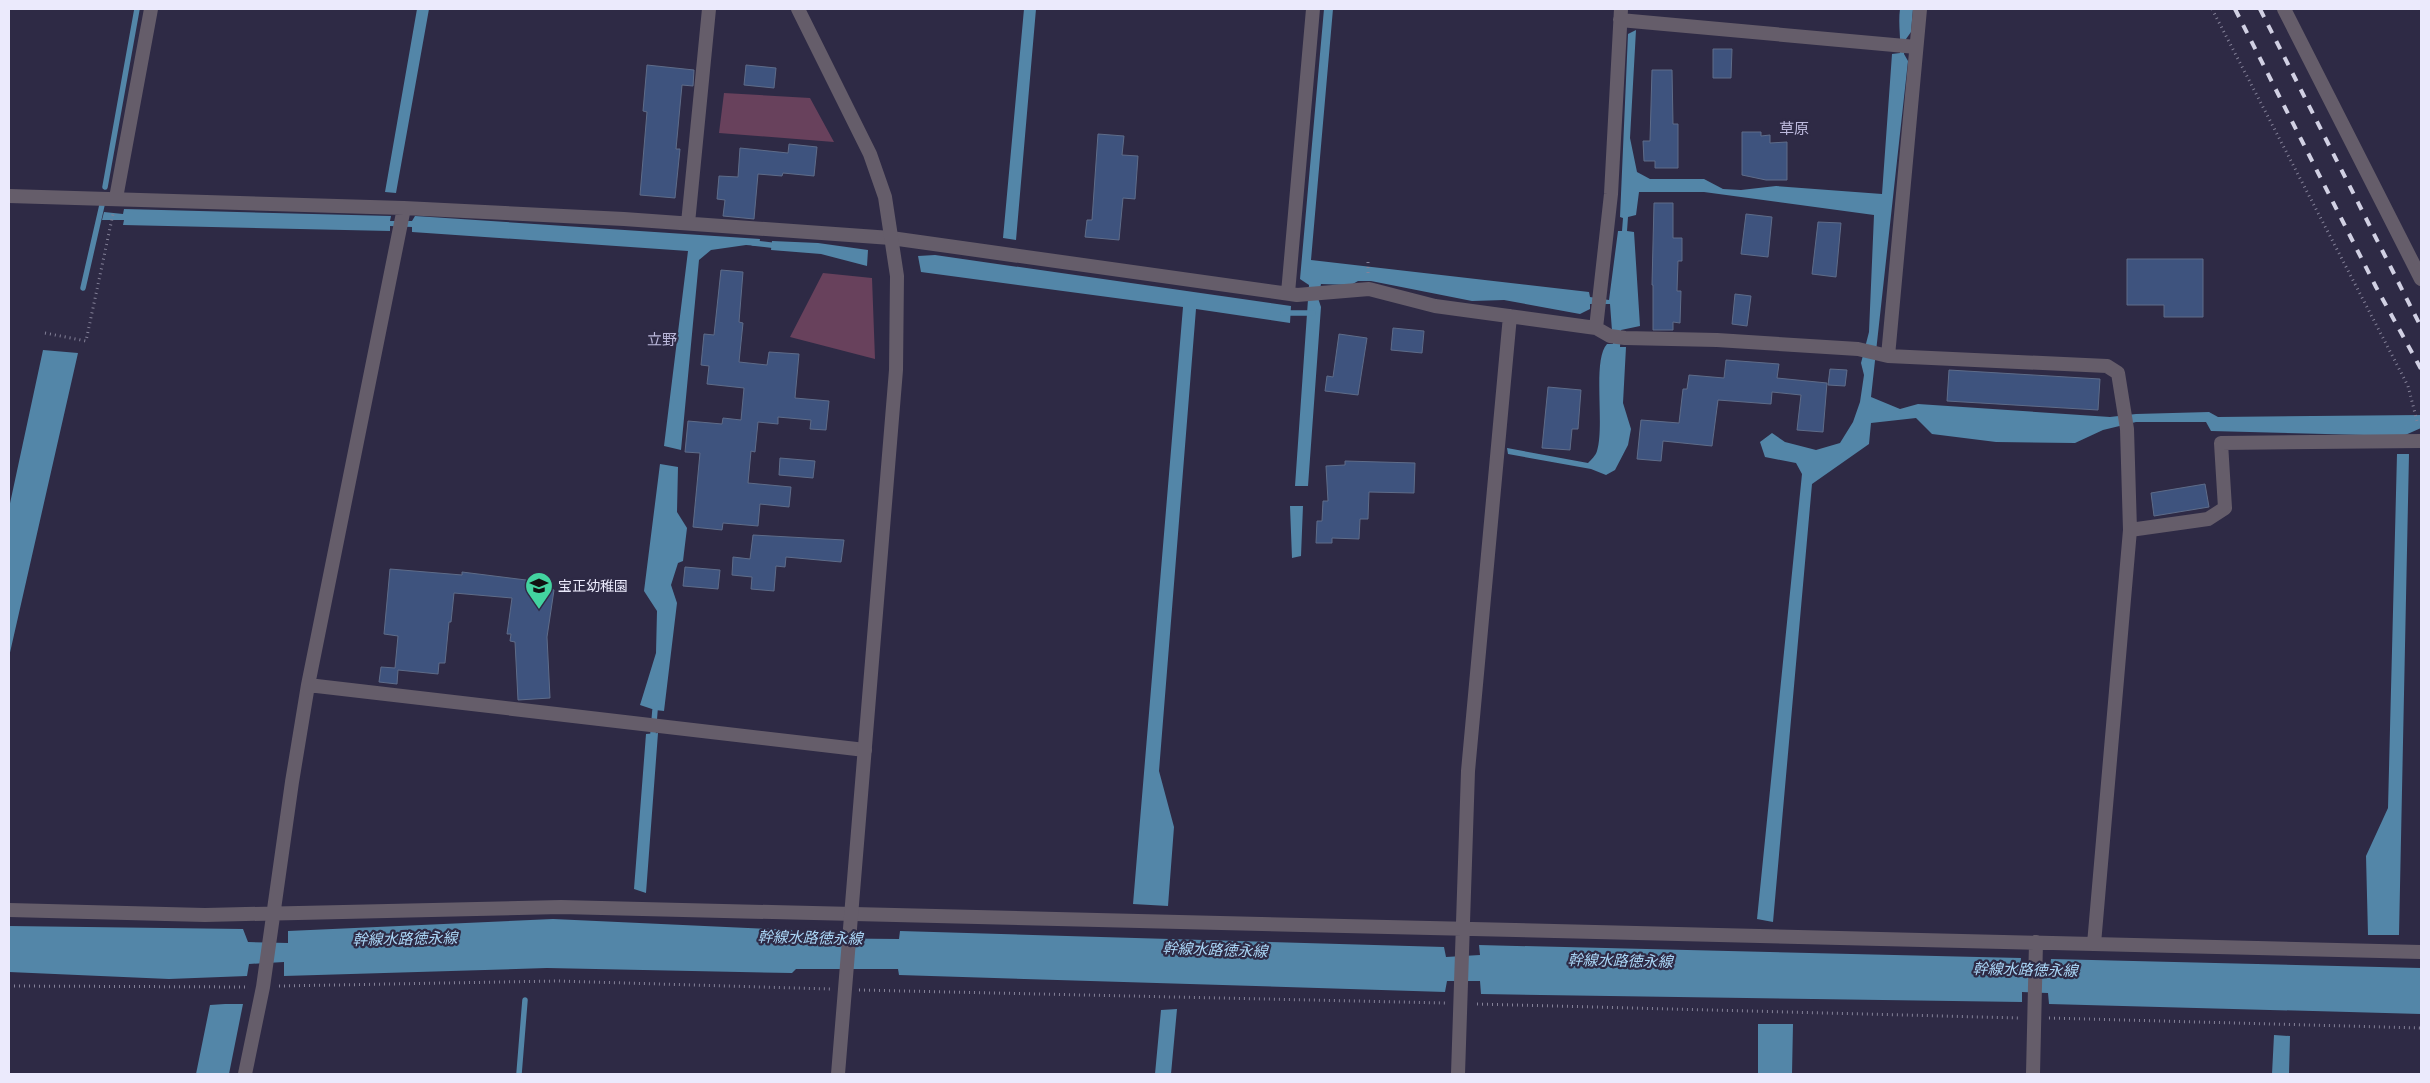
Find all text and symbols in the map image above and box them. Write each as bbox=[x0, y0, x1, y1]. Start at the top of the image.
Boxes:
district label: 草原 bbox=[1779, 120, 1809, 138]
district label: 立野 bbox=[647, 331, 677, 349]
school or university icon: 宝正幼稚園 bbox=[524, 571, 554, 610]
place label: 宝正幼稚園 bbox=[558, 578, 628, 595]
water label: 幹線水路徳永線 bbox=[757, 928, 865, 948]
water label: 幹線水路徳永線 bbox=[352, 929, 460, 949]
water label: 幹線水路徳永線 bbox=[1162, 939, 1270, 961]
water label: 幹線水路徳永線 bbox=[1567, 951, 1675, 971]
water label: 幹線水路徳永線 bbox=[1972, 960, 2080, 980]

